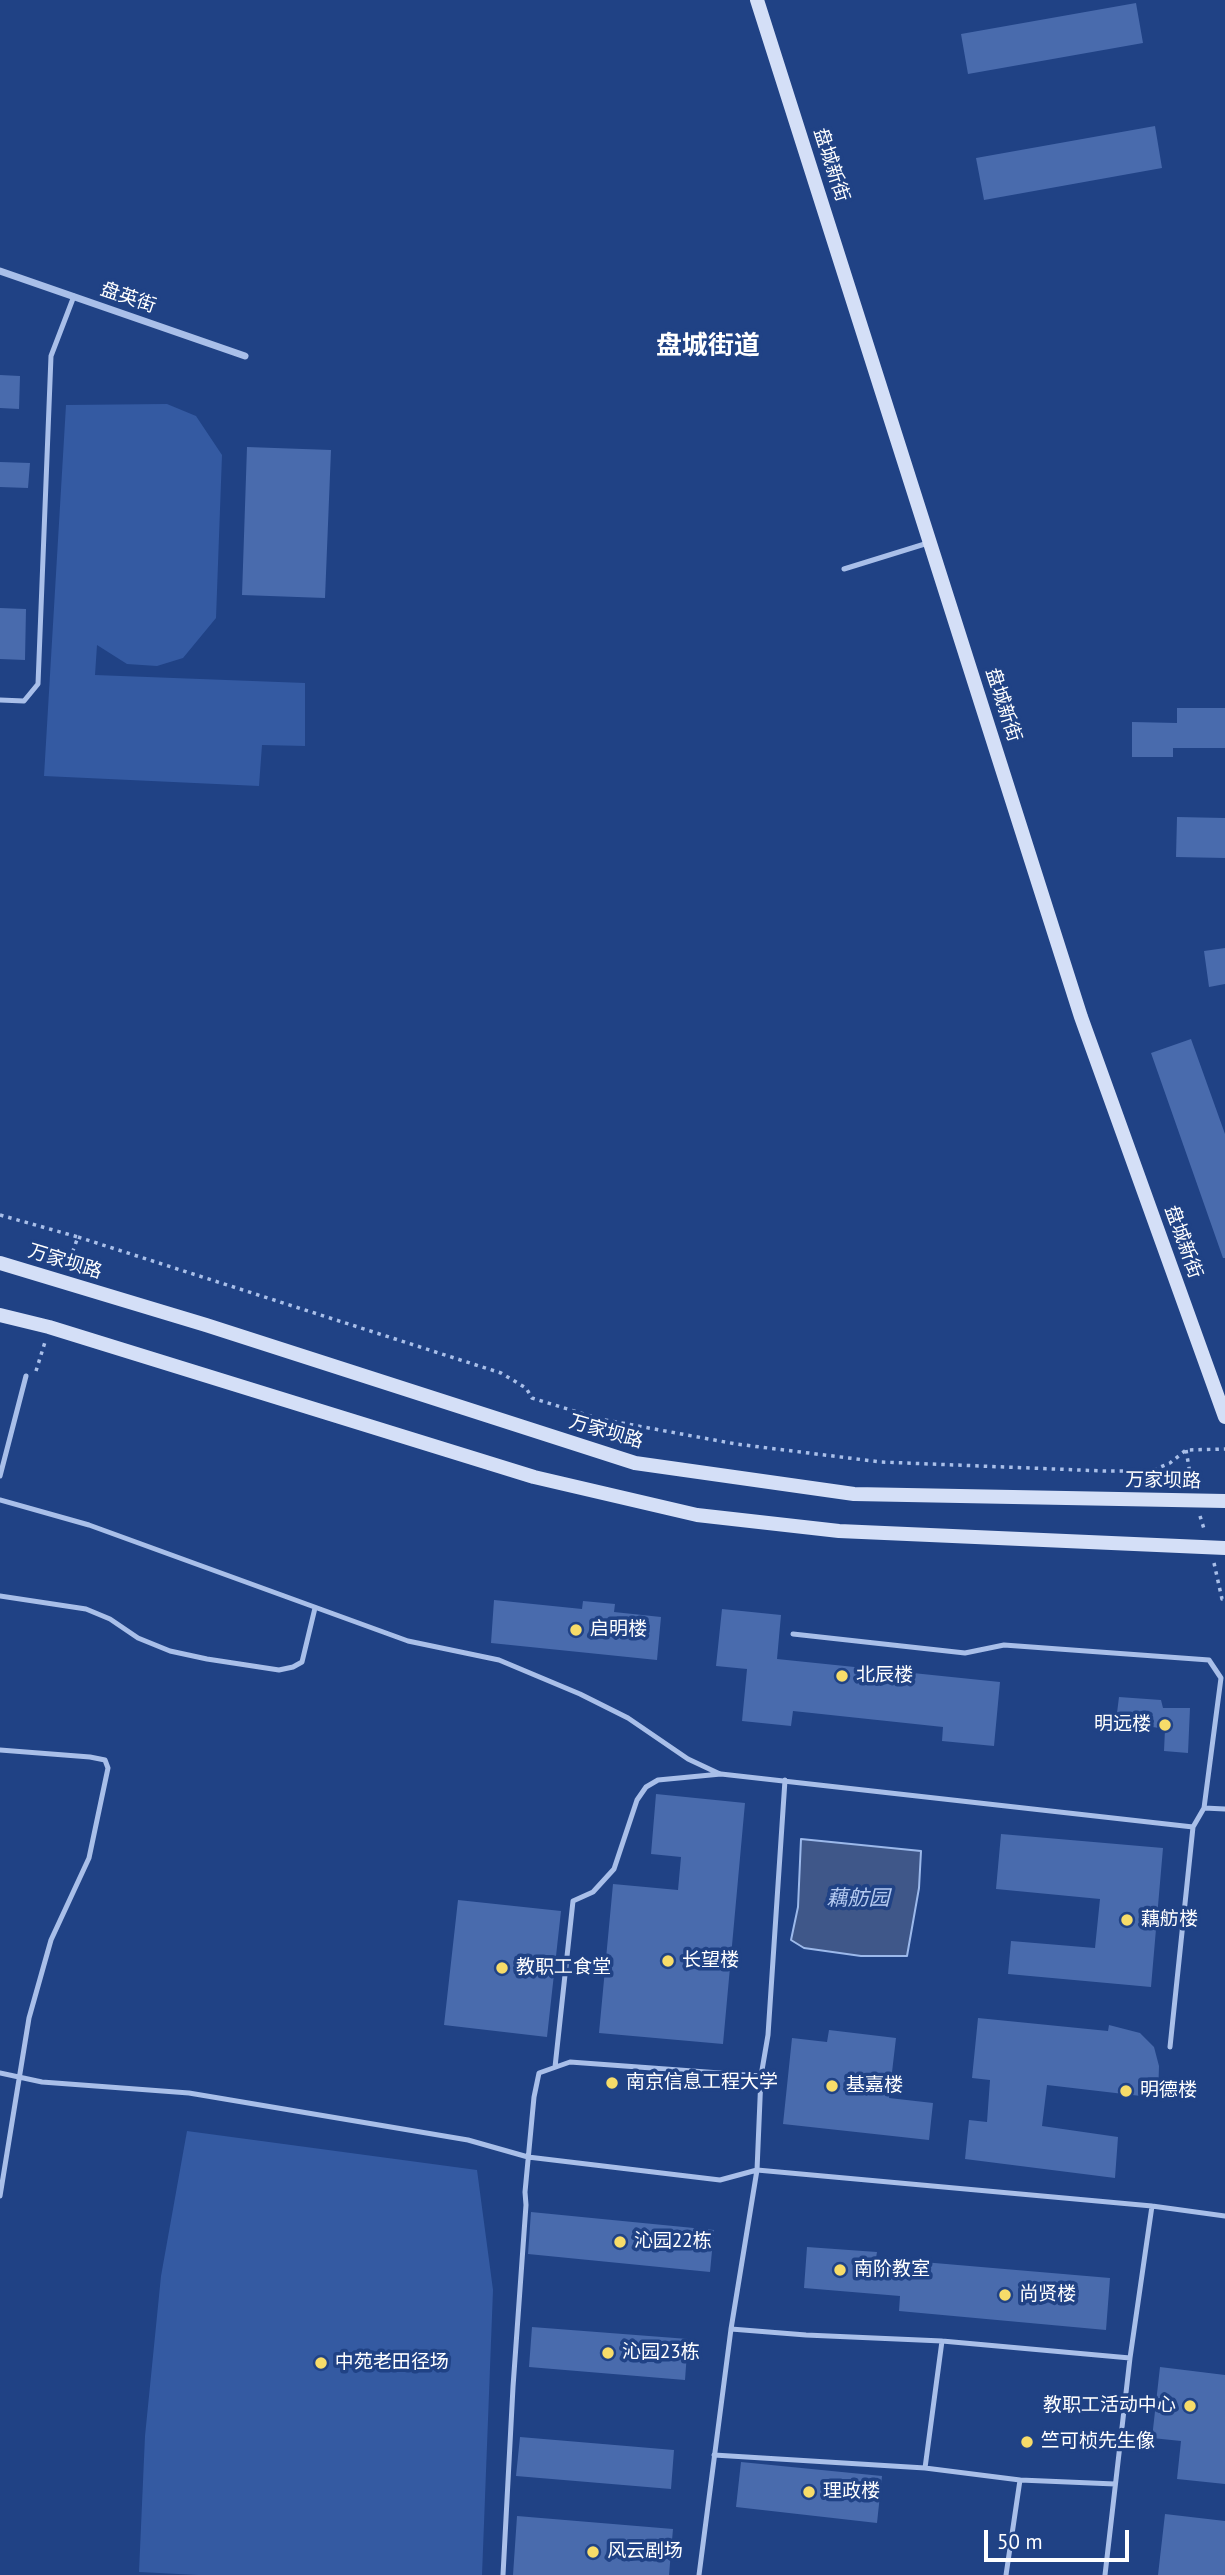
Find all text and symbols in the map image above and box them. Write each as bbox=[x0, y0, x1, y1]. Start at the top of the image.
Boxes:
street label: 盘城新街 bbox=[808, 125, 854, 205]
street label: 盘英街 bbox=[97, 278, 159, 318]
district label: 盘城街道 bbox=[656, 331, 760, 363]
street label: 盘城新街 bbox=[980, 665, 1026, 745]
street label: 盘城新街 bbox=[1159, 1202, 1207, 1282]
street label: 万家坝路 bbox=[25, 1240, 105, 1284]
street label: 万家坝路 bbox=[566, 1411, 646, 1453]
street label: 万家坝路 bbox=[1125, 1469, 1201, 1493]
place label: 启明楼 bbox=[590, 1619, 647, 1641]
marker: 启明楼 bbox=[568, 1622, 584, 1638]
place label: 北辰楼 bbox=[856, 1665, 913, 1687]
marker: 北辰楼 bbox=[834, 1668, 850, 1684]
place label: 明远楼 bbox=[1094, 1714, 1151, 1736]
marker: 明远楼 bbox=[1157, 1717, 1173, 1733]
water label: 藕舫园 bbox=[827, 1886, 889, 1912]
place label: 藕舫楼 bbox=[1141, 1909, 1198, 1931]
marker: 藕舫楼 bbox=[1119, 1912, 1135, 1928]
place label: 长望楼 bbox=[682, 1950, 739, 1972]
marker: 长望楼 bbox=[660, 1953, 676, 1969]
place label: 教职工食堂 bbox=[516, 1957, 611, 1979]
marker: 教职工食堂 bbox=[494, 1960, 510, 1976]
place label: 南京信息工程大学 bbox=[626, 2072, 778, 2094]
marker: 南京信息工程大学 bbox=[604, 2075, 620, 2091]
place label: 基嘉楼 bbox=[846, 2075, 903, 2097]
marker: 基嘉楼 bbox=[824, 2078, 840, 2094]
place label: 明德楼 bbox=[1140, 2080, 1197, 2102]
marker: 明德楼 bbox=[1118, 2083, 1134, 2099]
place label: 沁园22栋 bbox=[634, 2231, 712, 2253]
marker: 沁园22栋 bbox=[612, 2234, 628, 2250]
place label: 南阶教室 bbox=[854, 2259, 930, 2281]
marker: 南阶教室 bbox=[832, 2262, 848, 2278]
place label: 尚贤楼 bbox=[1019, 2284, 1076, 2306]
marker: 尚贤楼 bbox=[997, 2287, 1013, 2303]
place label: 沁园23栋 bbox=[622, 2342, 700, 2364]
marker: 沁园23栋 bbox=[600, 2345, 616, 2361]
place label: 中苑老田径场 bbox=[335, 2352, 449, 2374]
marker: 中苑老田径场 bbox=[313, 2355, 329, 2371]
place label: 教职工活动中心 bbox=[1043, 2395, 1176, 2417]
marker: 教职工活动中心 bbox=[1182, 2398, 1198, 2414]
place label: 竺可桢先生像 bbox=[1041, 2431, 1155, 2453]
marker: 竺可桢先生像 bbox=[1019, 2434, 1035, 2450]
place label: 理政楼 bbox=[823, 2481, 880, 2503]
marker: 理政楼 bbox=[801, 2484, 817, 2500]
scale bar bbox=[987, 2516, 1132, 2560]
text: 50 m bbox=[997, 2528, 1043, 2555]
place label: 风云剧场 bbox=[607, 2541, 683, 2563]
marker: 风云剧场 bbox=[585, 2544, 601, 2560]

